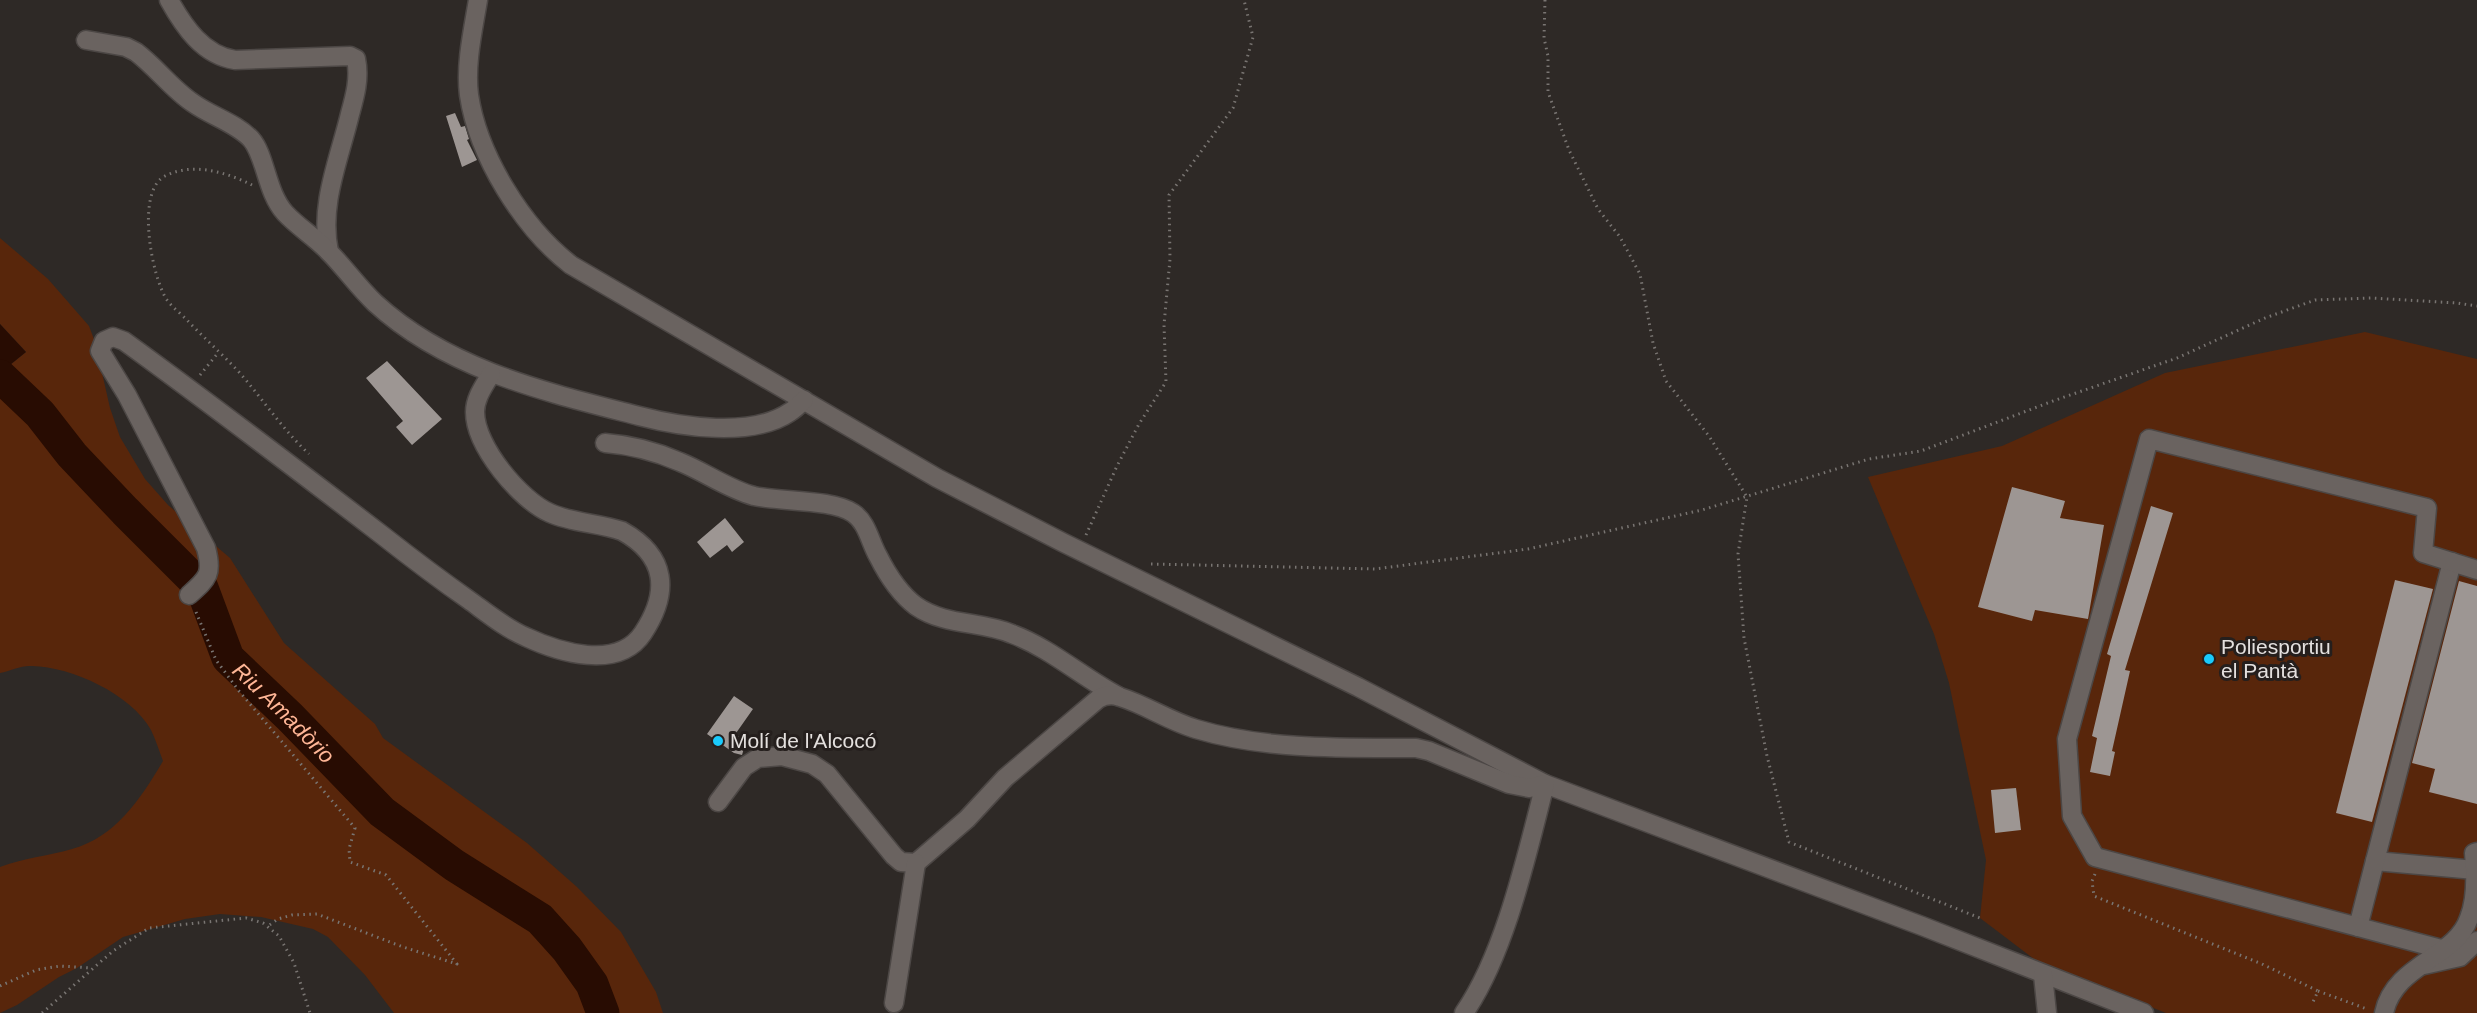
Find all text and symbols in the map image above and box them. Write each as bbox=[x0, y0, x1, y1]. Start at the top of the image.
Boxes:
place label: Poliesportiu el Pantà bbox=[2221, 635, 2331, 682]
marker: Poliesportiu el Pantà bbox=[2202, 652, 2216, 666]
water label: Riu Amadòrio bbox=[228, 657, 340, 768]
place label: Molí de l'Alcocó bbox=[730, 729, 876, 752]
marker: Molí de l'Alcocó bbox=[711, 734, 725, 748]

